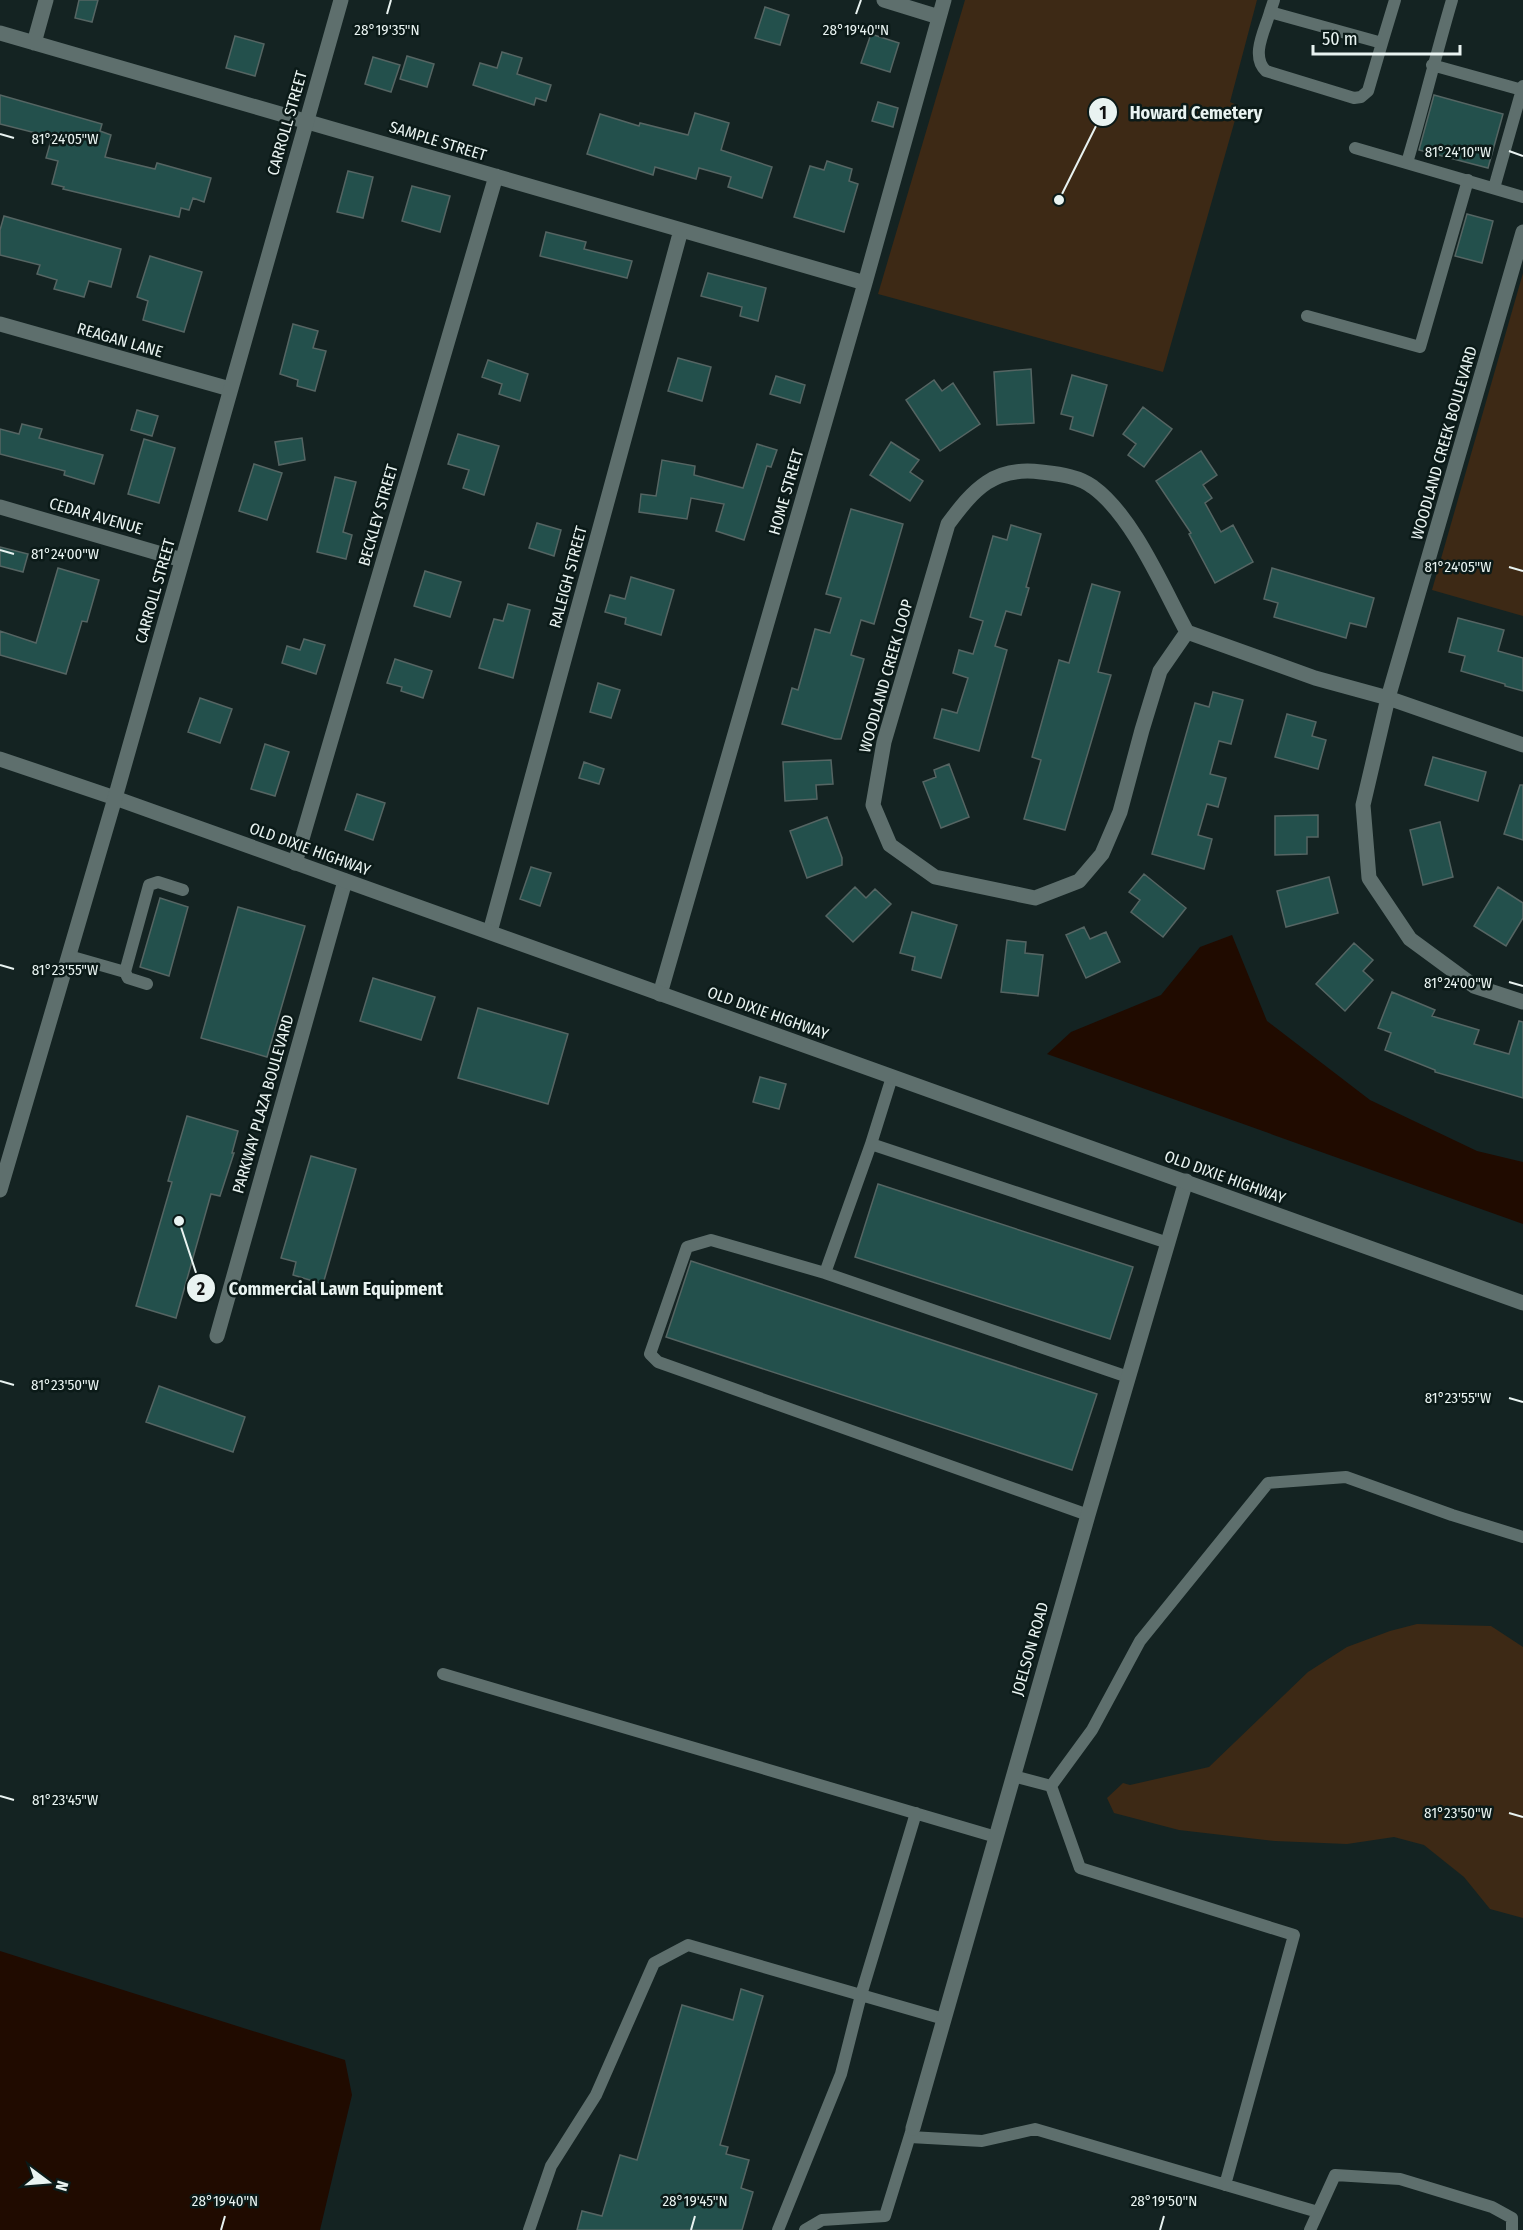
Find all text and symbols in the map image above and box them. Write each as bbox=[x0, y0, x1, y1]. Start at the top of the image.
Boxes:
scale bar bbox=[1313, 18, 1460, 56]
text: 28°19'35"N bbox=[354, 21, 420, 39]
text: 28°19'40"N bbox=[823, 21, 889, 39]
text: 50 m bbox=[1322, 28, 1358, 50]
street label: CARROLL STREET bbox=[263, 68, 311, 178]
callout: Howard Cemetery bbox=[1088, 94, 1274, 130]
text: 1 bbox=[1099, 102, 1107, 124]
text: Howard Cemetery bbox=[1130, 102, 1263, 124]
street label: SAMPLE STREET bbox=[387, 117, 489, 165]
text: 81°24'05"W bbox=[32, 130, 98, 148]
text: 81°24'10"W bbox=[1425, 143, 1491, 161]
street label: REAGAN LANE bbox=[75, 319, 165, 361]
street label: WOODLAND CREEK BOULEVARD bbox=[1407, 344, 1481, 542]
street label: HOME STREET bbox=[765, 446, 807, 537]
street label: BECKLEY STREET bbox=[354, 461, 402, 568]
street label: CEDAR AVENUE bbox=[47, 494, 145, 538]
street label: RALEIGH STREET bbox=[545, 523, 591, 630]
street label: CARROLL STREET bbox=[131, 536, 179, 646]
text: 81°24'00"W bbox=[31, 545, 99, 563]
text: 81°24'05"W bbox=[1425, 558, 1491, 576]
street label: WOODLAND CREEK LOOP bbox=[855, 597, 917, 755]
street label: OLD DIXIE HIGHWAY bbox=[247, 818, 373, 880]
text: 81°23'55"W bbox=[32, 961, 98, 979]
text: 81°24'00"W bbox=[1424, 974, 1492, 992]
street label: OLD DIXIE HIGHWAY bbox=[705, 982, 831, 1044]
street label: PARKWAY PLAZA BOULEVARD bbox=[228, 1012, 298, 1196]
street label: OLD DIXIE HIGHWAY bbox=[1162, 1146, 1288, 1208]
callout: Commercial Lawn Equipment bbox=[186, 1270, 455, 1306]
text: 2 bbox=[196, 1278, 205, 1300]
text: Commercial Lawn Equipment bbox=[229, 1278, 444, 1300]
text: 81°23'50"W bbox=[31, 1376, 99, 1394]
text: 81°23'55"W bbox=[1425, 1389, 1491, 1407]
street label: JOELSON ROAD bbox=[1008, 1600, 1052, 1698]
text: 81°23'45"W bbox=[32, 1791, 98, 1809]
text: 81°23'50"W bbox=[1424, 1804, 1492, 1822]
north arrow bbox=[18, 2152, 78, 2212]
text: N bbox=[51, 2179, 72, 2193]
text: 28°19'40"N bbox=[192, 2192, 258, 2210]
text: 28°19'45"N bbox=[662, 2192, 728, 2210]
text: 28°19'50"N bbox=[1131, 2192, 1197, 2210]

